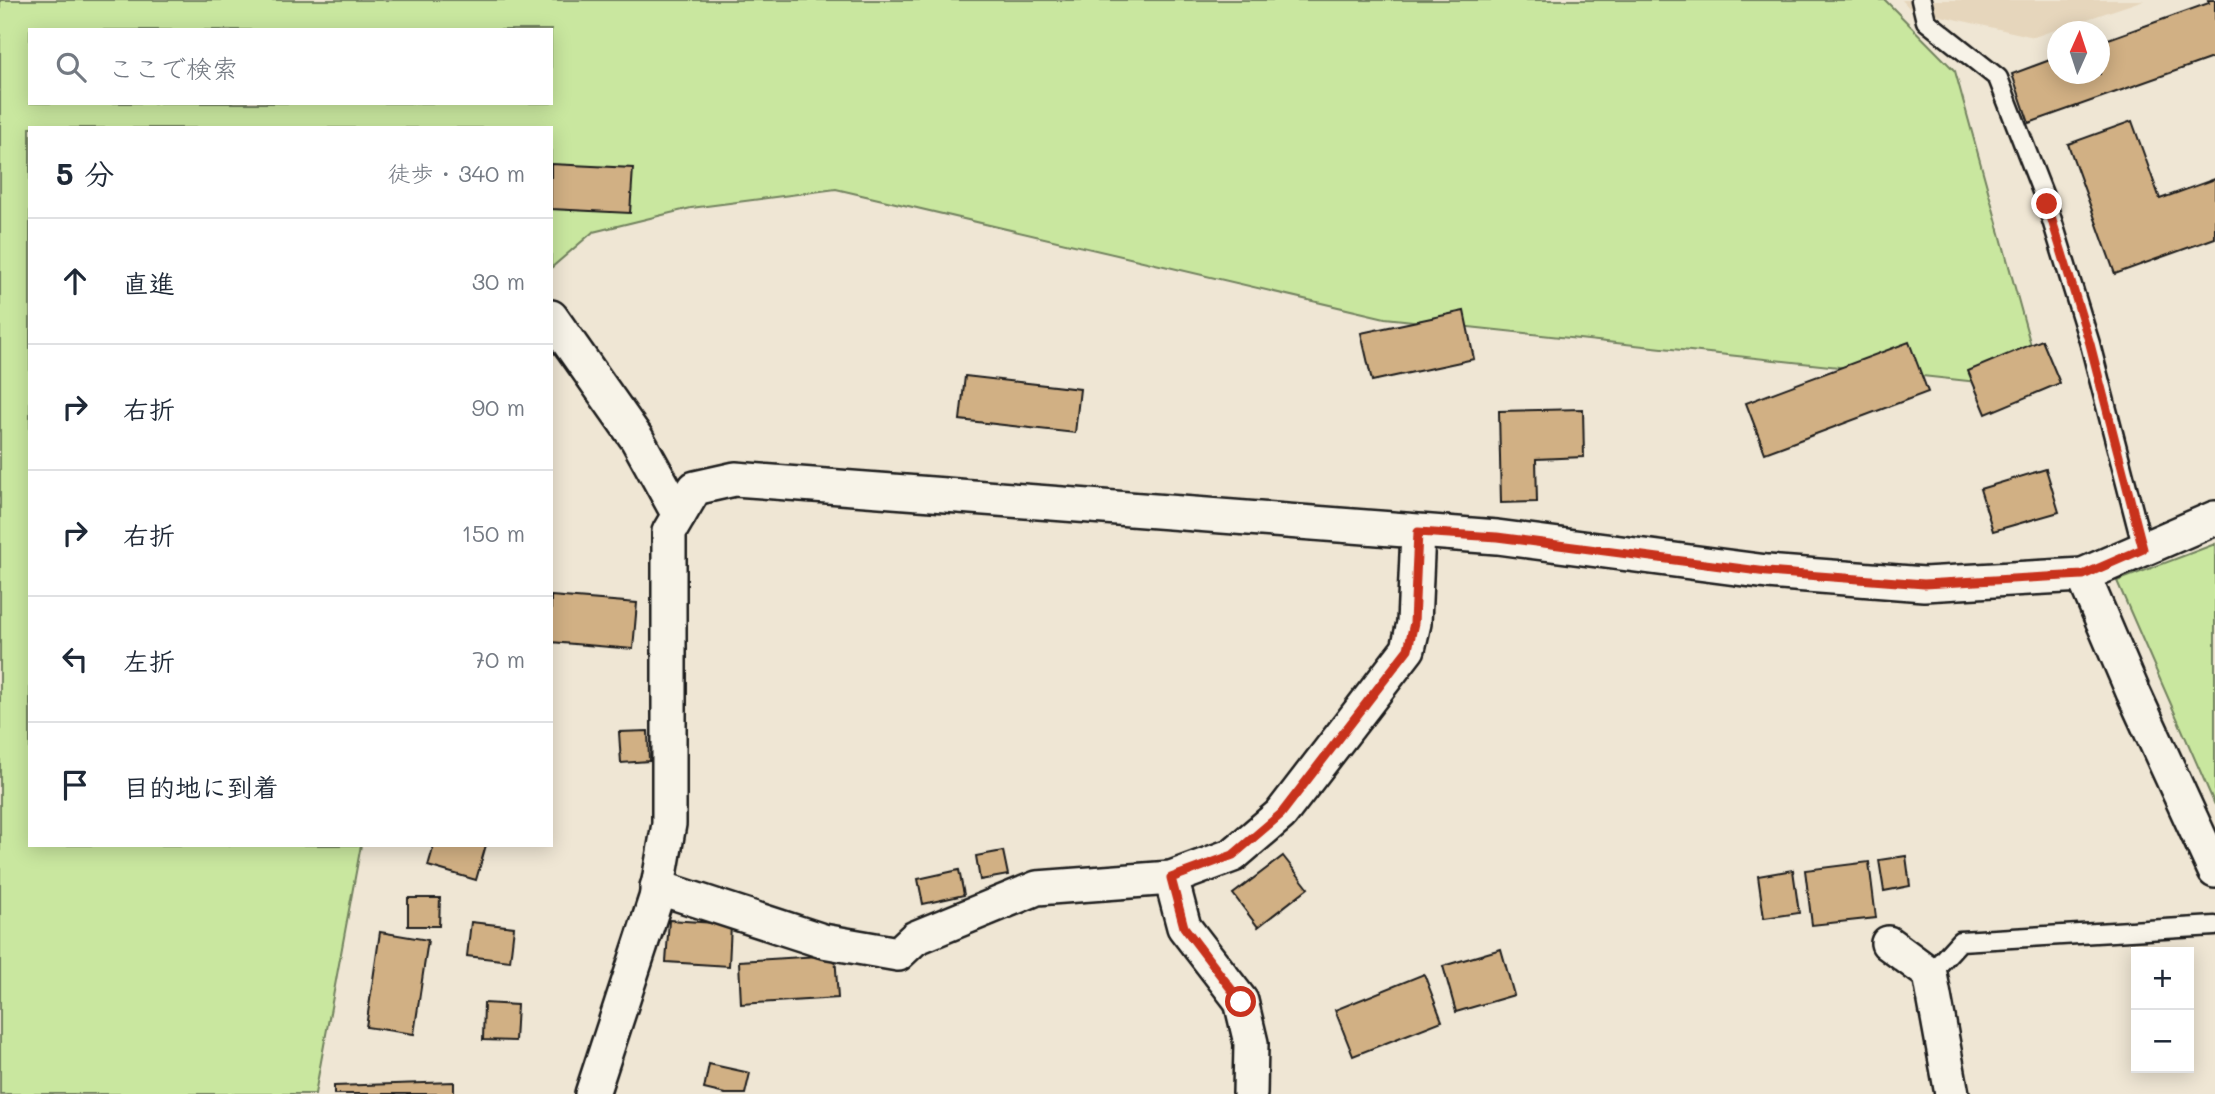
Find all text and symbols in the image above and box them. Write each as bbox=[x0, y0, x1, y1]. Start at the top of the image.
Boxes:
north arrow bbox=[2047, 21, 2110, 84]
search box bbox=[28, 28, 553, 105]
icon: search bbox=[52, 48, 90, 86]
text: ここで検索 bbox=[108, 51, 238, 85]
text: 5 分 bbox=[56, 153, 114, 193]
text: 徒歩 · 340 m bbox=[387, 158, 525, 188]
route end bbox=[2031, 188, 2062, 219]
icon: ahead bbox=[56, 262, 94, 300]
text: 直進 bbox=[123, 266, 175, 300]
text: 30 m bbox=[472, 266, 525, 296]
icon: right bbox=[56, 388, 94, 426]
text: 右折 bbox=[123, 392, 175, 426]
text: 90 m bbox=[472, 392, 525, 422]
icon: right bbox=[56, 514, 94, 552]
text: 右折 bbox=[123, 518, 175, 552]
text: 150 m bbox=[461, 518, 525, 548]
icon: left bbox=[56, 640, 94, 678]
text: 左折 bbox=[123, 644, 175, 678]
text: 70 m bbox=[472, 644, 525, 674]
icon: arrive bbox=[56, 766, 94, 804]
text: 目的地に到着 bbox=[123, 770, 279, 804]
map controls bbox=[2131, 947, 2194, 1073]
button: + bbox=[2131, 947, 2194, 1010]
route start bbox=[1225, 986, 1256, 1017]
button: − bbox=[2131, 1010, 2194, 1073]

